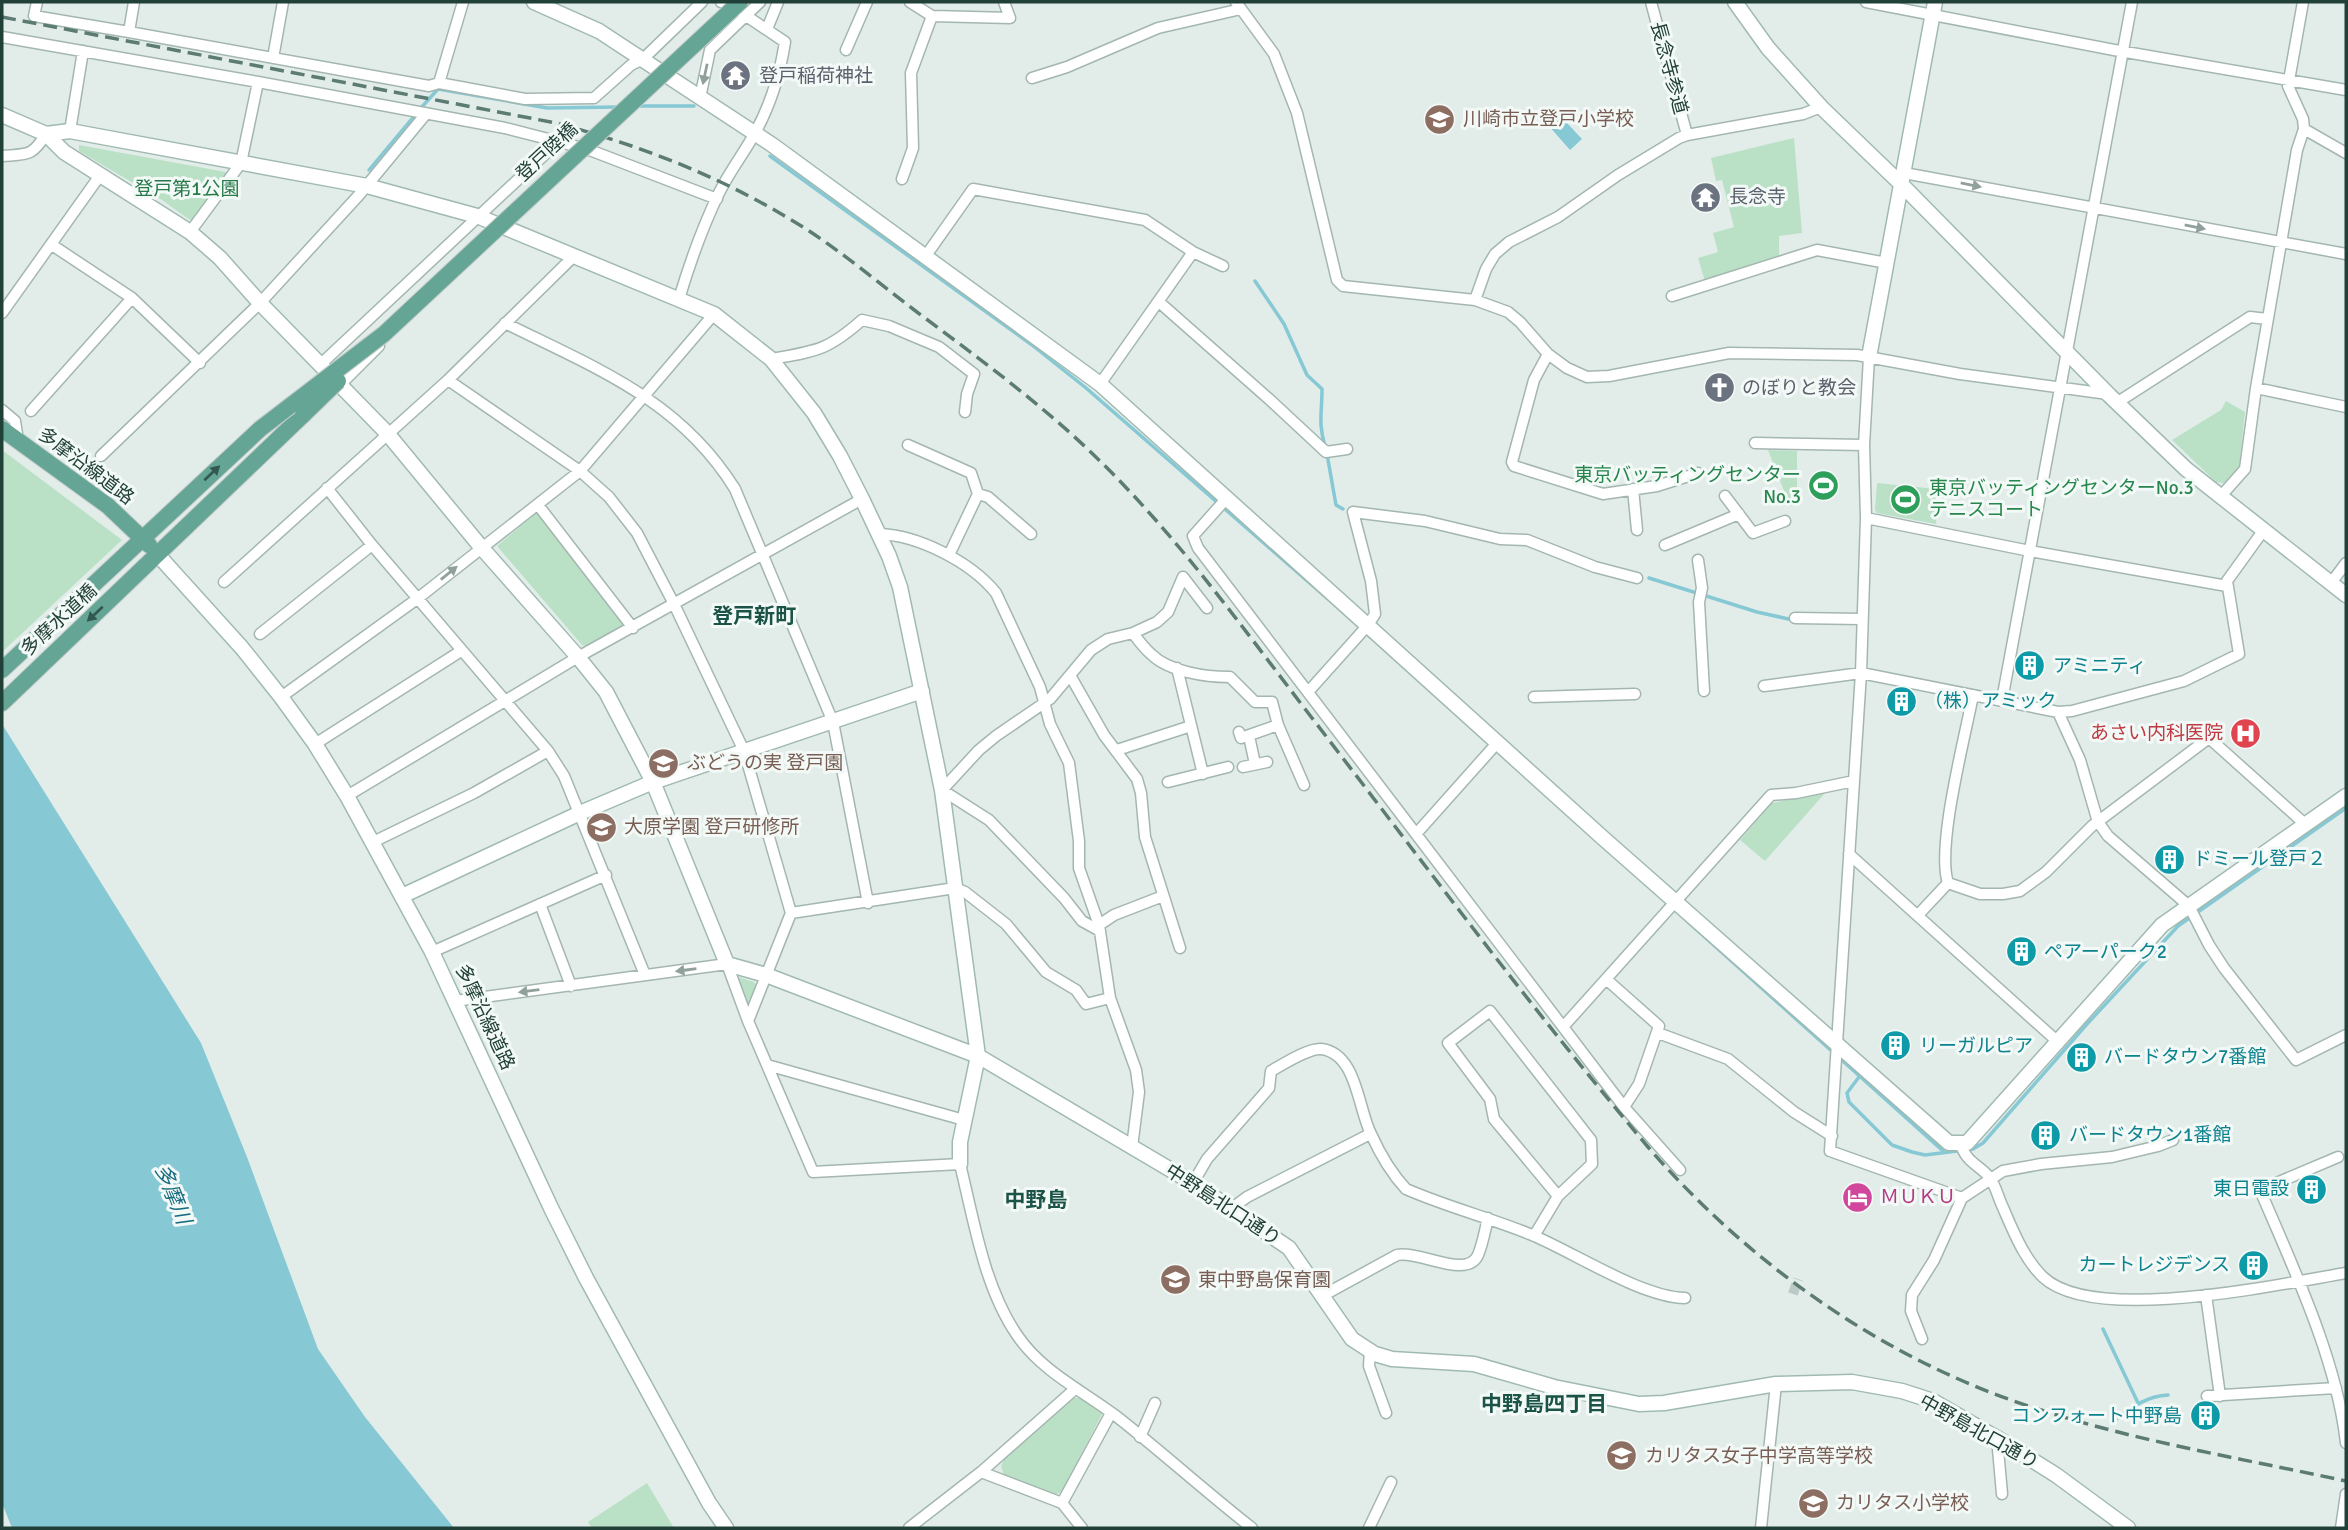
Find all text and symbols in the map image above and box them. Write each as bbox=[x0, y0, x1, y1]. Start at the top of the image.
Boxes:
street label: 長念寺参道 bbox=[1645, 19, 1693, 117]
temple icon: 登戸稲荷神社 bbox=[719, 59, 753, 93]
one-way arrow bbox=[699, 63, 710, 85]
place label: 登戸稲荷神社 bbox=[759, 64, 873, 88]
school or university icon: 川崎市立登戸小学校 bbox=[1423, 102, 1457, 136]
place label: 川崎市立登戸小学校 bbox=[1463, 107, 1634, 131]
street label: 登戸陸橋 bbox=[511, 117, 583, 187]
park label: 登戸第1公園 bbox=[134, 177, 240, 201]
temple icon: 長念寺 bbox=[1689, 180, 1723, 214]
one-way arrow bbox=[1960, 180, 1982, 191]
place label: 長念寺 bbox=[1729, 185, 1786, 209]
one-way arrow bbox=[2184, 221, 2206, 232]
church icon: のぼりと教会 bbox=[1702, 371, 1736, 405]
place label: のぼりと教会 bbox=[1742, 376, 1856, 400]
street label: 多摩沿線道路 bbox=[33, 422, 139, 510]
place label: 東京バッティングセンター No.3 bbox=[1574, 463, 1801, 509]
one-way arrow bbox=[203, 466, 220, 482]
sports icon: 東京バッティングセンター No.3 bbox=[1807, 469, 1841, 503]
place label: 東京バッティングセンターNo.3 テニスコート bbox=[1929, 476, 2194, 522]
sports icon: 東京バッティングセンターNo.3 テニスコート bbox=[1889, 482, 1923, 516]
one-way arrow bbox=[440, 566, 458, 581]
street label: 多摩水道橋 bbox=[16, 579, 102, 661]
district label: 登戸新町 bbox=[712, 603, 796, 629]
one-way arrow bbox=[87, 606, 104, 622]
building icon: アミニティ bbox=[2013, 649, 2047, 683]
place label: アミニティ bbox=[2053, 654, 2146, 678]
building icon: （株）アミック bbox=[1884, 684, 1918, 718]
place label: （株）アミック bbox=[1924, 689, 2057, 713]
hospital icon: あさい内科医院 bbox=[2229, 716, 2263, 750]
place label: あさい内科医院 bbox=[2090, 721, 2223, 745]
school or university icon: ぶどうの実 登戸園 bbox=[647, 746, 681, 780]
place label: ぶどうの実 登戸園 bbox=[687, 751, 843, 775]
school or university icon: 大原学園 登戸研修所 bbox=[584, 810, 618, 844]
place label: 大原学園 登戸研修所 bbox=[624, 815, 799, 839]
building icon: ドミール登戸２ bbox=[2153, 842, 2187, 876]
place label: ドミール登戸２ bbox=[2193, 847, 2326, 871]
building icon: ペアーパーク2 bbox=[2004, 935, 2038, 969]
place label: ペアーパーク2 bbox=[2044, 940, 2167, 964]
street label: 多摩沿線道路 bbox=[450, 960, 520, 1074]
one-way arrow bbox=[675, 964, 697, 975]
one-way arrow bbox=[518, 986, 540, 997]
building icon: リーガルピア bbox=[1879, 1029, 1913, 1063]
place label: リーガルピア bbox=[1919, 1034, 2033, 1058]
building icon: バードタウン7番館 bbox=[2064, 1040, 2098, 1074]
place label: バードタウン7番館 bbox=[2104, 1045, 2266, 1069]
building icon: バードタウン1番館 bbox=[2029, 1118, 2063, 1152]
place label: バードタウン1番館 bbox=[2069, 1123, 2231, 1147]
street label: 中野島北口通り bbox=[1161, 1159, 1285, 1251]
water label: 多摩川 bbox=[149, 1160, 198, 1230]
building icon: 東日電設 bbox=[2295, 1172, 2329, 1206]
place label: 東日電設 bbox=[2213, 1177, 2289, 1201]
hotel icon: ＭＵＫＵ bbox=[1840, 1180, 1874, 1214]
place label: ＭＵＫＵ bbox=[1880, 1185, 1956, 1209]
district label: 中野島 bbox=[1005, 1187, 1068, 1213]
building icon: カートレジデンス bbox=[2236, 1248, 2270, 1282]
place label: カートレジデンス bbox=[2078, 1253, 2230, 1277]
school or university icon: 東中野島保育園 bbox=[1158, 1263, 1192, 1297]
place label: 東中野島保育園 bbox=[1198, 1268, 1331, 1292]
street label: 中野島北口通り bbox=[1915, 1389, 2043, 1475]
district label: 中野島四丁目 bbox=[1481, 1391, 1607, 1417]
building icon: コンフォート中野島 bbox=[2188, 1399, 2222, 1433]
place label: コンフォート中野島 bbox=[2012, 1404, 2182, 1428]
school or university icon: カリタス女子中学高等学校 bbox=[1605, 1439, 1639, 1473]
place label: カリタス女子中学高等学校 bbox=[1645, 1444, 1873, 1468]
school or university icon: カリタス小学校 bbox=[1796, 1486, 1830, 1520]
place label: カリタス小学校 bbox=[1836, 1491, 1969, 1515]

